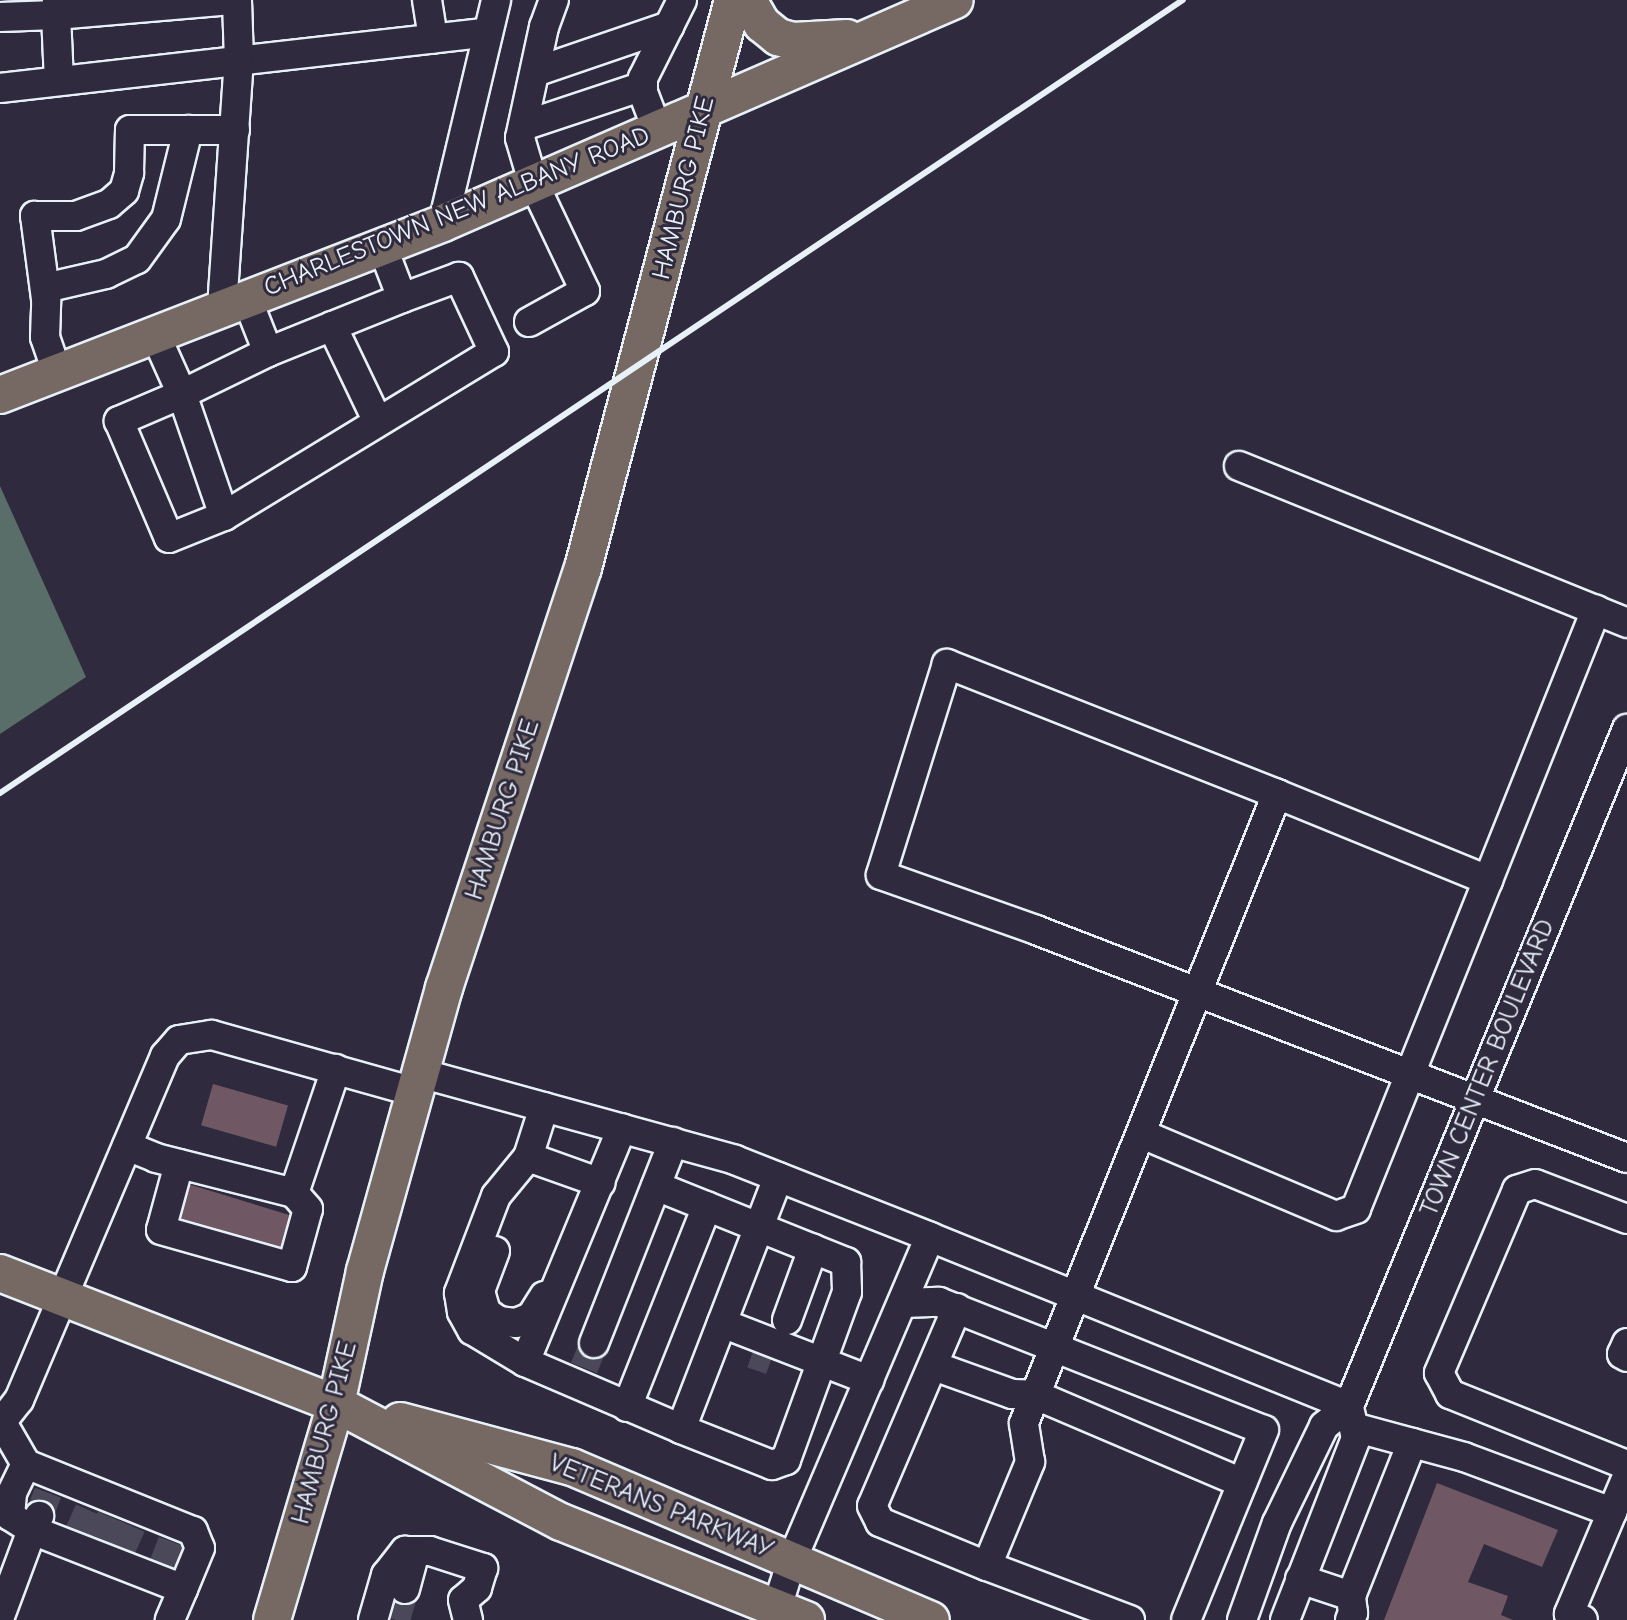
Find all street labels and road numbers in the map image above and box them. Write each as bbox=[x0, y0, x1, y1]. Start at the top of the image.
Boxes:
street label: HAMBURG PIKE bbox=[646, 93, 722, 283]
street label: CHARLESTOWN NEW ALBANY ROAD bbox=[260, 120, 654, 304]
street label: HAMBURG PIKE bbox=[459, 716, 547, 904]
street label: TOWN CENTER BOULEVARD bbox=[1414, 915, 1562, 1221]
street label: HAMBURG PIKE bbox=[286, 1338, 364, 1528]
street label: VETERANS PARKWAY bbox=[545, 1448, 777, 1566]

